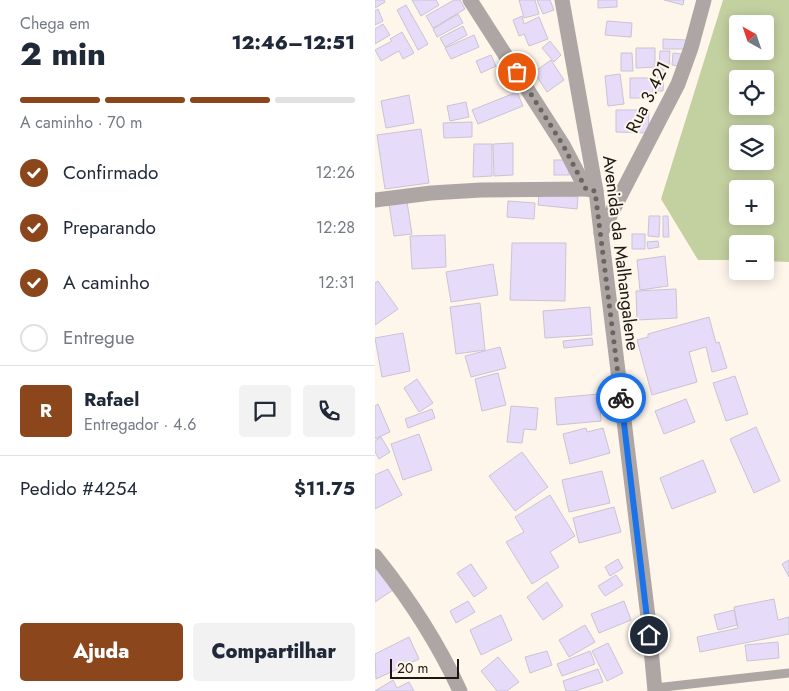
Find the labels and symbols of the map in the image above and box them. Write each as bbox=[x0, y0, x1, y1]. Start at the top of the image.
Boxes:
north arrow bbox=[729, 15, 774, 60]
pin bbox=[496, 51, 538, 93]
street label: Rua 3.421 bbox=[619, 57, 677, 137]
street label: Avenida da Malhangalene bbox=[596, 154, 646, 352]
courier bbox=[596, 373, 646, 423]
pin bbox=[628, 614, 670, 656]
scale bar bbox=[390, 656, 459, 679]

